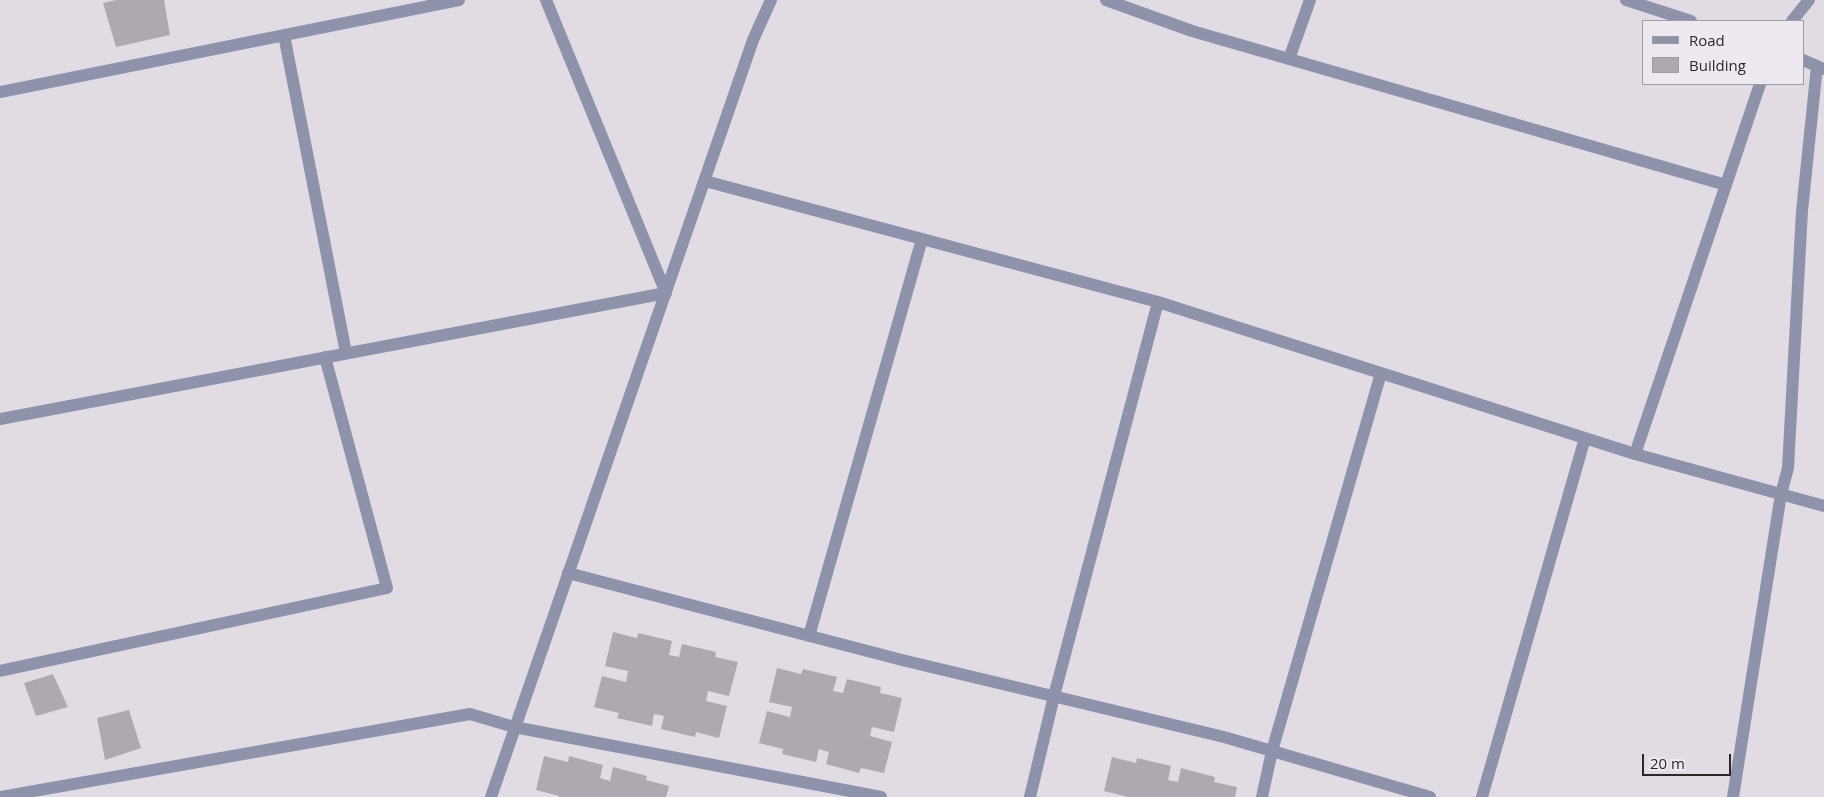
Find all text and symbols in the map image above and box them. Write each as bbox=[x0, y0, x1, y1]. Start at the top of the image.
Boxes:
legend bbox=[1642, 20, 1804, 85]
text: Road bbox=[1689, 30, 1725, 50]
text: Building bbox=[1689, 55, 1746, 75]
scale bar bbox=[1644, 744, 1733, 776]
text: 20 m bbox=[1650, 753, 1685, 773]

